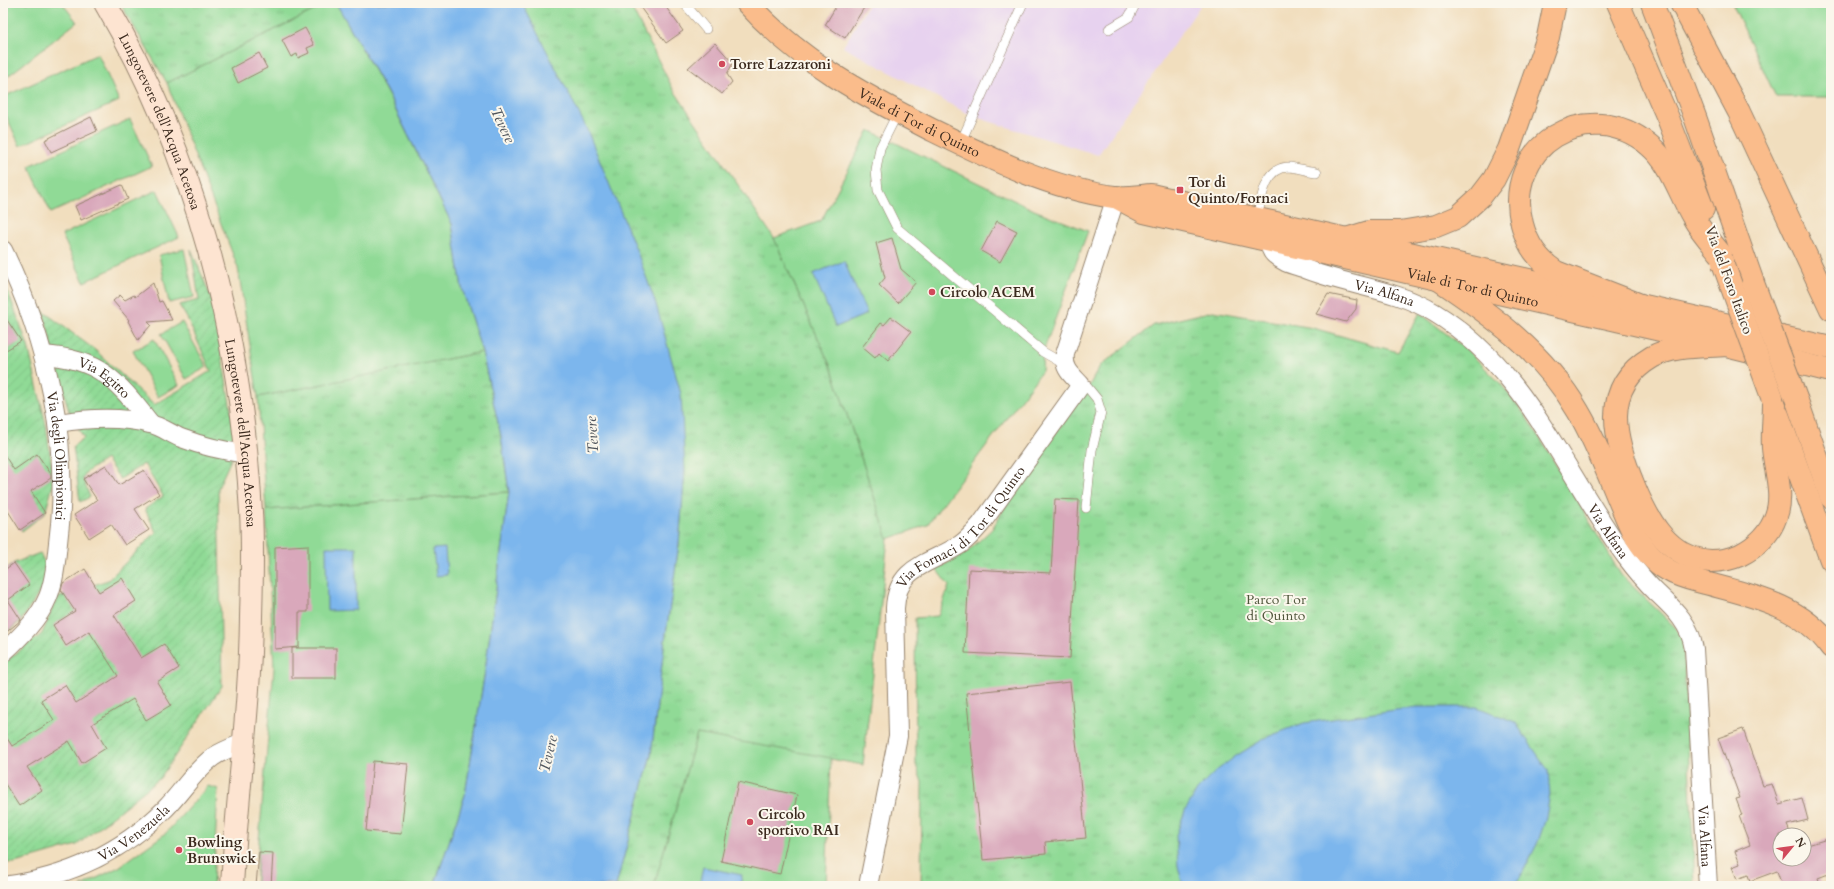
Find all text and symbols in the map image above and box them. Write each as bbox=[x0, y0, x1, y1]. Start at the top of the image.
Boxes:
street label: Lungotevere dell'Acqua Acetosa bbox=[114, 30, 206, 212]
place label: Torre Lazzaroni bbox=[730, 55, 832, 74]
marker: Torre Lazzaroni bbox=[717, 59, 727, 69]
street label: Viale di Tor di Quinto bbox=[855, 83, 984, 162]
water label: Tevere bbox=[486, 104, 520, 146]
place label: Tor di Quinto/Fornaci bbox=[1188, 173, 1289, 208]
marker: Tor di Quinto/Fornaci bbox=[1175, 185, 1185, 195]
street label: Via del Foro Italico bbox=[1701, 223, 1758, 337]
street label: Viale di Tor di Quinto bbox=[1405, 263, 1541, 311]
street label: Via Alfana bbox=[1352, 275, 1418, 311]
place label: Circolo ACEM bbox=[940, 283, 1035, 302]
marker: Circolo ACEM bbox=[927, 287, 937, 297]
street label: Lungotevere dell'Acqua Acetosa bbox=[220, 337, 261, 528]
street label: Via Egitto bbox=[76, 352, 135, 402]
street label: Via degli Olimpionici bbox=[42, 390, 71, 521]
water label: Tevere bbox=[581, 416, 603, 454]
street label: Via Fornaci di Tor di Quinto bbox=[892, 462, 1030, 591]
street label: Via Alfana bbox=[1583, 500, 1633, 562]
park label: Parco Tor di Quinto bbox=[1246, 590, 1307, 625]
water label: Tevere bbox=[534, 733, 562, 774]
street label: Via Venezuela bbox=[94, 800, 174, 866]
place label: Circolo sportivo RAI bbox=[758, 805, 839, 840]
street label: Via Alfana bbox=[1694, 805, 1716, 868]
marker: Circolo sportivo RAI bbox=[745, 817, 755, 827]
north arrow bbox=[1772, 827, 1812, 867]
place label: Bowling Brunswick bbox=[187, 833, 257, 868]
text: N bbox=[1791, 835, 1809, 851]
marker: Bowling Brunswick bbox=[174, 845, 184, 855]

